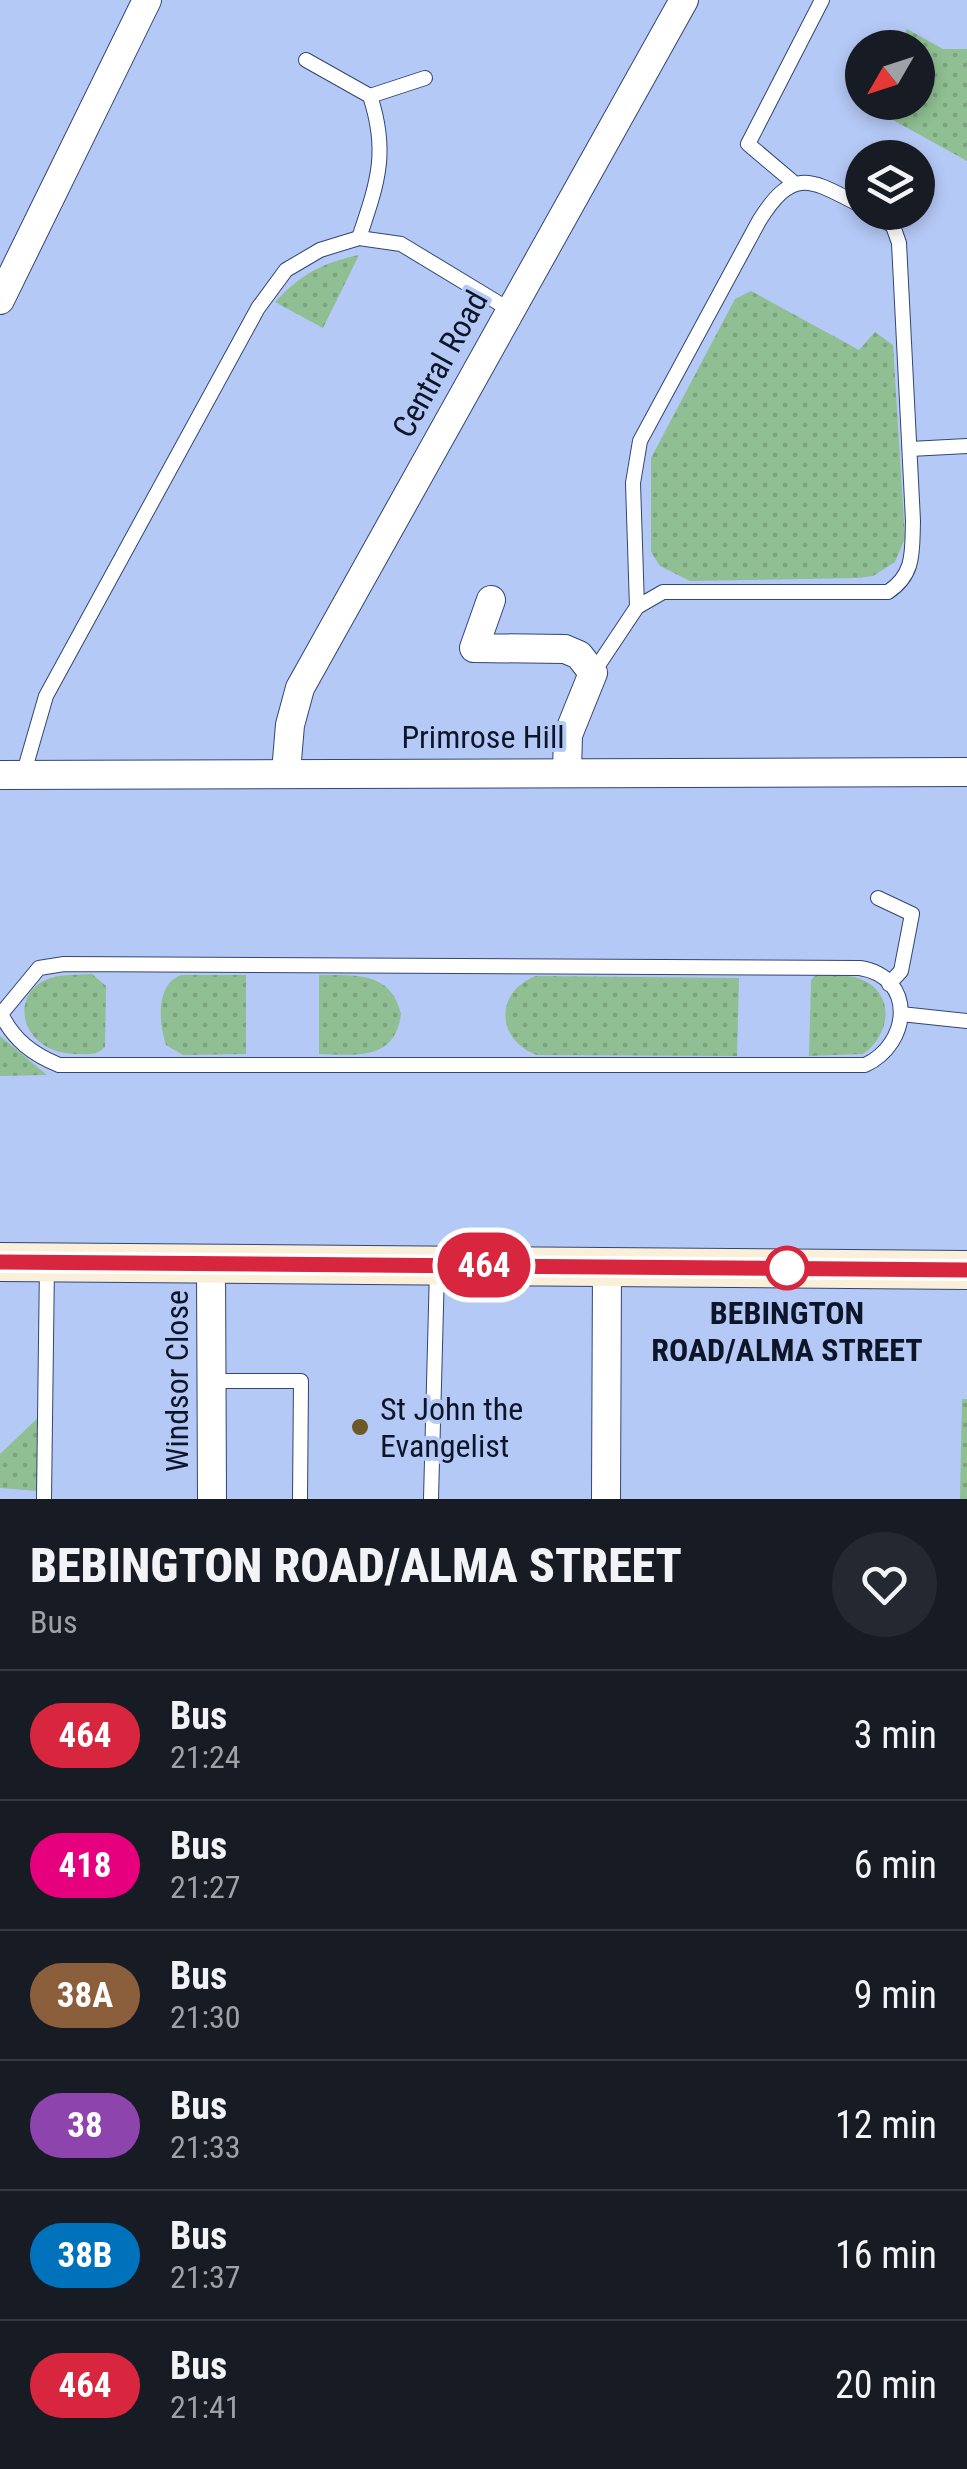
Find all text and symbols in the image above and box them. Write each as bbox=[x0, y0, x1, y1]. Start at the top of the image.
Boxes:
north arrow bbox=[845, 30, 935, 120]
map controls bbox=[845, 30, 935, 230]
button: layers bbox=[845, 140, 935, 230]
street label: Central Road bbox=[384, 284, 496, 444]
street label: Primrose Hill bbox=[401, 718, 565, 756]
line badge: 464 bbox=[426, 1232, 542, 1298]
text: 464 bbox=[457, 1245, 511, 1286]
marker: BEBINGTON ROAD/ALMA STREET bbox=[766, 1247, 808, 1289]
street label: Windsor Close bbox=[158, 1290, 196, 1472]
place label: BEBINGTON ROAD/ALMA STREET bbox=[651, 1294, 923, 1369]
place label: St John the Evangelist bbox=[380, 1390, 523, 1465]
marker: St John the Evangelist bbox=[349, 1416, 371, 1438]
button: heart bbox=[832, 1532, 937, 1637]
text: BEBINGTON ROAD/ALMA STREET bbox=[30, 1537, 682, 1594]
text: Bus bbox=[30, 1603, 78, 1641]
text: Bus bbox=[170, 1694, 227, 1738]
text: 3 min bbox=[854, 1713, 937, 1757]
text: 464 bbox=[58, 1715, 112, 1756]
text: 21:24 bbox=[170, 1738, 241, 1776]
text: Bus bbox=[170, 1824, 227, 1868]
text: 6 min bbox=[854, 1843, 937, 1887]
text: 418 bbox=[58, 1845, 112, 1886]
text: 21:27 bbox=[170, 1868, 241, 1906]
text: Bus bbox=[170, 1954, 227, 1998]
text: 9 min bbox=[854, 1973, 937, 2017]
text: 38A bbox=[57, 1975, 113, 2016]
text: 21:30 bbox=[170, 1998, 241, 2036]
text: Bus bbox=[170, 2084, 227, 2128]
text: 12 min bbox=[835, 2103, 937, 2147]
text: 38 bbox=[67, 2105, 103, 2146]
text: 21:33 bbox=[170, 2128, 241, 2166]
text: Bus bbox=[170, 2214, 227, 2258]
text: 16 min bbox=[835, 2233, 937, 2277]
text: 38B bbox=[57, 2235, 113, 2276]
text: 21:37 bbox=[170, 2258, 241, 2296]
text: Bus bbox=[170, 2344, 227, 2388]
text: 20 min bbox=[835, 2363, 937, 2407]
text: 464 bbox=[58, 2365, 112, 2406]
text: 21:41 bbox=[170, 2388, 241, 2426]

